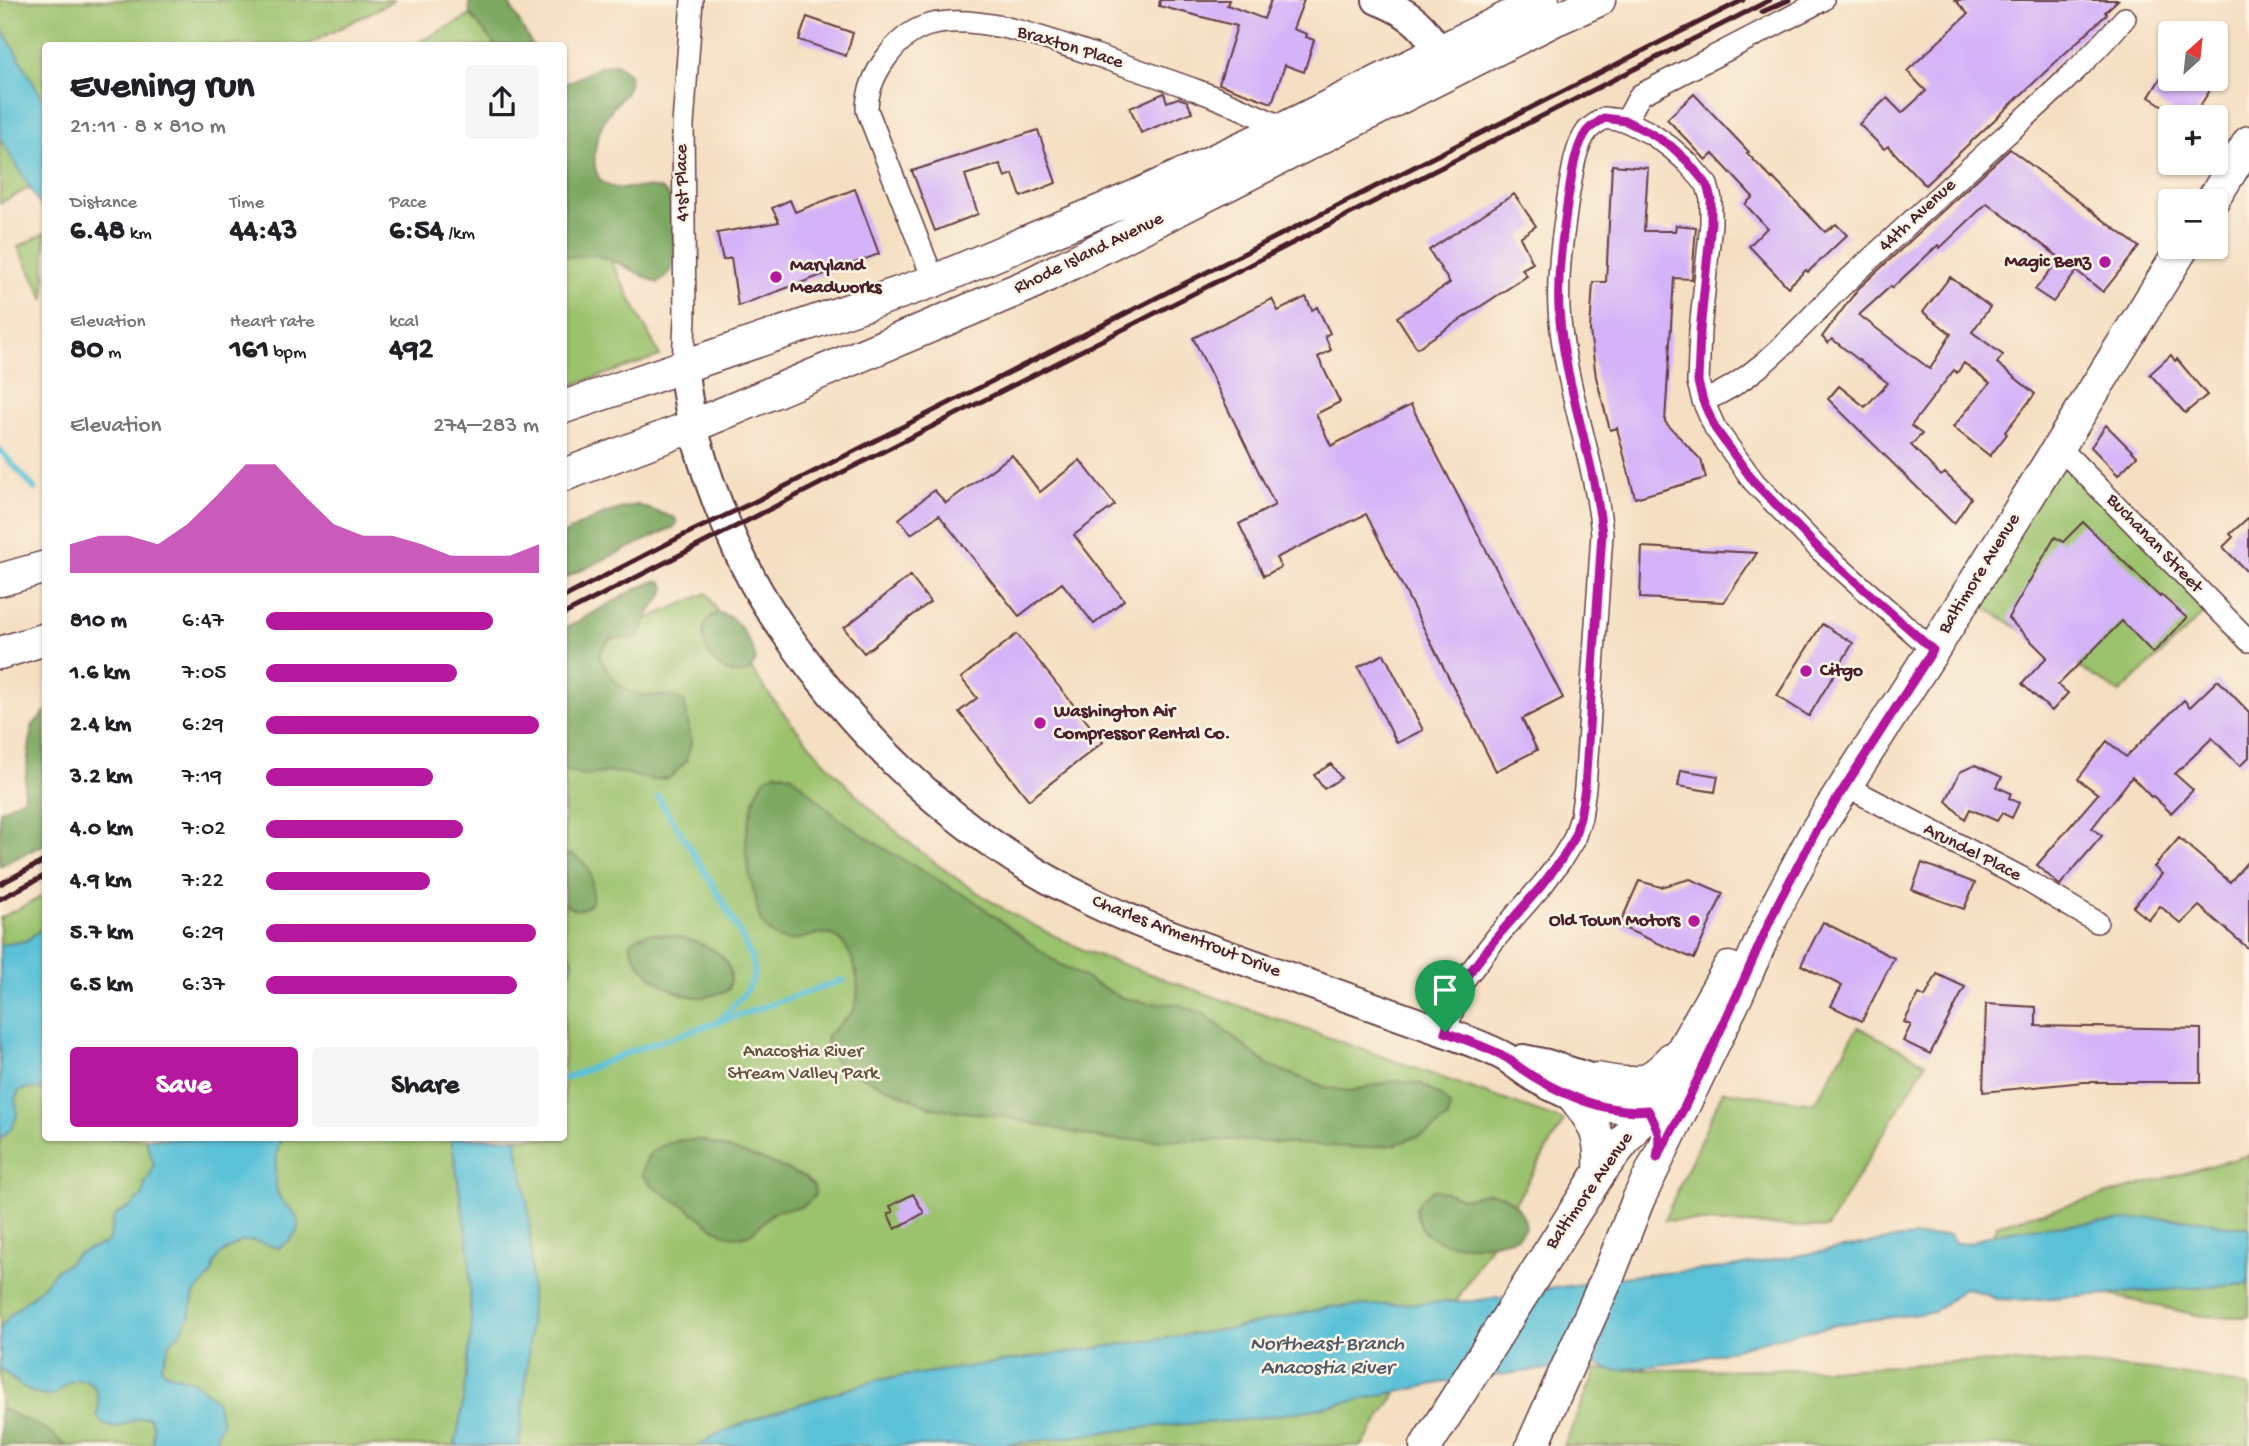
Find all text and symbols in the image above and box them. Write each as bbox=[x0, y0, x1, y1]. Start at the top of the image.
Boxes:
street label: Braxton Place bbox=[1013, 21, 1126, 75]
north arrow bbox=[2158, 21, 2228, 91]
map controls bbox=[2158, 21, 2228, 259]
button: share bbox=[465, 65, 539, 139]
text: Evening run bbox=[70, 66, 254, 110]
button: + bbox=[2158, 105, 2228, 175]
text: 21:11 · 8 × 810 m bbox=[70, 114, 226, 141]
street label: 41st Place bbox=[671, 144, 695, 222]
street label: 44th Avenue bbox=[1874, 174, 1962, 258]
button: − bbox=[2158, 189, 2228, 259]
text: Distance bbox=[70, 192, 137, 215]
text: Time bbox=[230, 192, 264, 215]
text: Pace bbox=[389, 192, 427, 215]
street label: Rhode Island Avenue bbox=[1010, 208, 1168, 300]
text: 6.48 bbox=[70, 215, 125, 250]
text: 44:43 bbox=[230, 215, 297, 250]
text: 6:54 bbox=[389, 215, 444, 250]
text: km bbox=[125, 223, 152, 246]
text: /km bbox=[444, 223, 475, 246]
place label: Magic Benz bbox=[2004, 251, 2093, 274]
marker: Magic Benz bbox=[2097, 254, 2113, 270]
place label: Maryland Meadworks bbox=[790, 255, 882, 300]
marker: Maryland Meadworks bbox=[768, 269, 784, 285]
text: Elevation bbox=[70, 311, 146, 334]
text: Heart rate bbox=[230, 311, 315, 334]
text: kcal bbox=[389, 311, 419, 334]
text: 80 bbox=[70, 334, 103, 369]
text: 161 bbox=[230, 334, 269, 369]
text: 492 bbox=[389, 334, 433, 369]
text: m bbox=[103, 342, 121, 365]
text: bpm bbox=[269, 342, 306, 365]
text: Elevation bbox=[70, 413, 161, 440]
text: 274–283 m bbox=[433, 413, 539, 440]
street label: Buchanan Street bbox=[2100, 489, 2209, 600]
street label: Baltimore Avenue bbox=[1933, 509, 2026, 639]
text: 810 m bbox=[70, 608, 127, 635]
text: 6:47 bbox=[182, 608, 224, 635]
text: 1.6 km bbox=[70, 660, 130, 687]
text: 7:05 bbox=[182, 660, 226, 687]
place label: Citgo bbox=[1819, 660, 1863, 683]
marker: Citgo bbox=[1798, 663, 1814, 679]
place label: Washington Air Compressor Rental Co. bbox=[1053, 701, 1231, 746]
text: 2.4 km bbox=[70, 712, 131, 739]
text: 6:29 bbox=[182, 712, 224, 739]
marker: Washington Air Compressor Rental Co. bbox=[1032, 715, 1048, 731]
text: 3.2 km bbox=[70, 764, 132, 791]
text: 7:19 bbox=[182, 764, 222, 791]
text: 4.0 km bbox=[70, 816, 133, 843]
text: 7:02 bbox=[182, 816, 226, 843]
street label: Arundel Place bbox=[1919, 818, 2025, 888]
text: 4.9 km bbox=[70, 868, 132, 895]
text: 7:22 bbox=[182, 868, 224, 895]
street label: Charles Armentrout Drive bbox=[1088, 890, 1284, 984]
place label: Old Town Motors bbox=[1549, 910, 1681, 933]
marker: Old Town Motors bbox=[1686, 913, 1702, 929]
text: 5.7 km bbox=[70, 920, 133, 947]
text: 6:29 bbox=[182, 920, 224, 947]
pin bbox=[1415, 960, 1475, 1032]
icon: arrive bbox=[1426, 971, 1464, 1009]
text: 6.5 km bbox=[70, 972, 133, 999]
text: 6:37 bbox=[182, 972, 225, 999]
park label: Anacostia River Stream Valley Park bbox=[727, 1041, 880, 1086]
button: Save bbox=[70, 1047, 298, 1127]
button: Share bbox=[312, 1047, 539, 1127]
street label: Baltimore Avenue bbox=[1540, 1128, 1639, 1255]
water label: Northeast Branch Anacostia River bbox=[1250, 1333, 1405, 1382]

